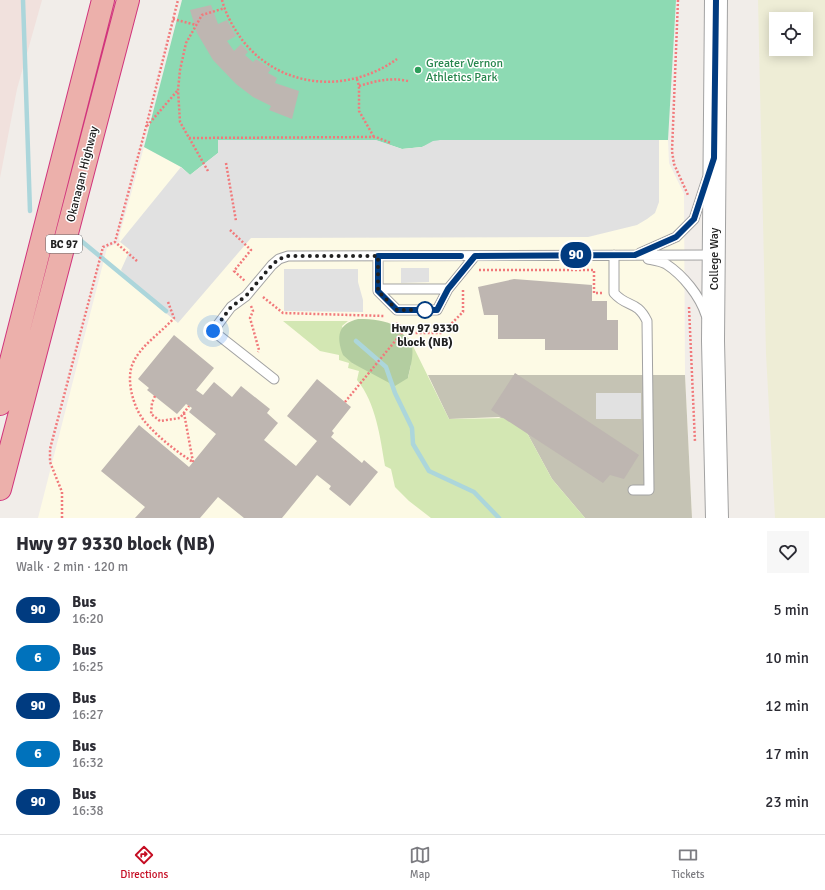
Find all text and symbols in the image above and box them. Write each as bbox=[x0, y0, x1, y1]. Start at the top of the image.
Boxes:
map controls bbox=[769, 12, 813, 56]
button: locate bbox=[769, 12, 813, 56]
place label: Greater Vernon Athletics Park bbox=[426, 56, 503, 85]
marker: Greater Vernon Athletics Park bbox=[413, 65, 423, 75]
street label: Okanagan Highway bbox=[63, 124, 102, 224]
street label: College Way bbox=[707, 227, 722, 290]
road number: BC 97 bbox=[46, 235, 82, 253]
line badge: 90 bbox=[558, 242, 594, 268]
text: 90 bbox=[568, 246, 584, 263]
marker: Hwy 97 9330 block (NB) bbox=[416, 301, 434, 319]
your location bbox=[203, 321, 223, 341]
place label: Hwy 97 9330 block (NB) bbox=[391, 321, 459, 350]
button: heart bbox=[767, 531, 809, 573]
text: Hwy 97 9330 block (NB) bbox=[16, 532, 215, 556]
text: Walk · 2 min · 120 m bbox=[16, 559, 128, 575]
text: Bus bbox=[72, 593, 96, 611]
text: 90 bbox=[30, 601, 46, 618]
text: 5 min bbox=[773, 601, 809, 619]
text: 16:20 bbox=[72, 611, 104, 627]
text: Bus bbox=[72, 641, 96, 659]
text: 6 bbox=[34, 649, 42, 666]
text: 10 min bbox=[765, 649, 809, 667]
text: 16:25 bbox=[72, 659, 104, 675]
text: Bus bbox=[72, 689, 96, 707]
text: 90 bbox=[30, 697, 46, 714]
text: 12 min bbox=[765, 697, 809, 715]
text: 16:27 bbox=[72, 707, 104, 723]
text: Bus bbox=[72, 737, 96, 755]
text: 6 bbox=[34, 745, 42, 762]
text: 17 min bbox=[765, 745, 809, 763]
text: 16:32 bbox=[72, 755, 104, 771]
text: Bus bbox=[72, 785, 96, 803]
text: 90 bbox=[30, 793, 46, 810]
text: 23 min bbox=[765, 793, 809, 811]
text: 16:38 bbox=[72, 803, 104, 819]
tab: Directions bbox=[120, 844, 168, 881]
tab: Map bbox=[409, 844, 431, 881]
tab: Tickets bbox=[672, 844, 705, 881]

